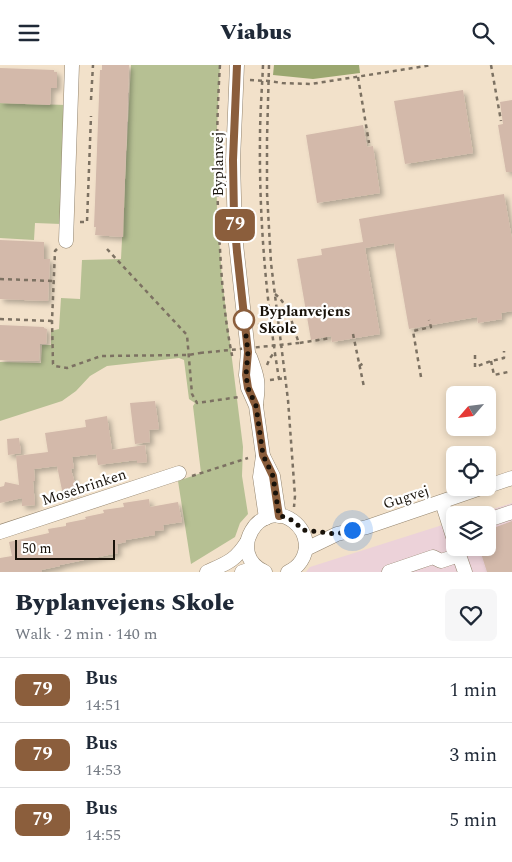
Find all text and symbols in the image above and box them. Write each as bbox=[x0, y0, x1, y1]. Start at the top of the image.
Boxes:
text: Viabus bbox=[220, 16, 292, 49]
icon: menu bbox=[15, 19, 43, 47]
icon: search bbox=[469, 19, 497, 47]
street label: Byplanvej bbox=[207, 131, 230, 197]
line badge: 79 bbox=[212, 209, 258, 241]
text: 79 bbox=[225, 211, 245, 238]
place label: Byplanvejens Skole bbox=[259, 300, 351, 340]
marker: Byplanvejens Skole bbox=[233, 309, 255, 331]
north arrow bbox=[446, 386, 496, 436]
map controls bbox=[446, 386, 496, 556]
button: locate bbox=[446, 446, 496, 496]
street label: Mosebrinken bbox=[39, 463, 130, 512]
street label: Gugvej bbox=[380, 479, 432, 516]
button: layers bbox=[446, 506, 496, 556]
your location bbox=[340, 518, 365, 543]
scale bar bbox=[15, 537, 115, 560]
text: 50 m bbox=[22, 538, 52, 559]
text: Byplanvejens Skole bbox=[15, 585, 234, 621]
button: heart bbox=[445, 589, 497, 641]
text: Walk · 2 min · 140 m bbox=[15, 622, 158, 646]
text: Bus bbox=[85, 664, 118, 693]
text: 79 bbox=[32, 676, 53, 703]
text: 1 min bbox=[449, 676, 497, 705]
text: 14:51 bbox=[85, 693, 121, 717]
text: Bus bbox=[85, 729, 118, 758]
text: 79 bbox=[32, 741, 53, 768]
text: 3 min bbox=[449, 741, 497, 770]
text: 14:53 bbox=[85, 758, 121, 782]
text: Bus bbox=[85, 794, 118, 823]
text: 79 bbox=[32, 806, 53, 833]
text: 5 min bbox=[449, 806, 497, 835]
text: 14:55 bbox=[85, 823, 121, 847]

